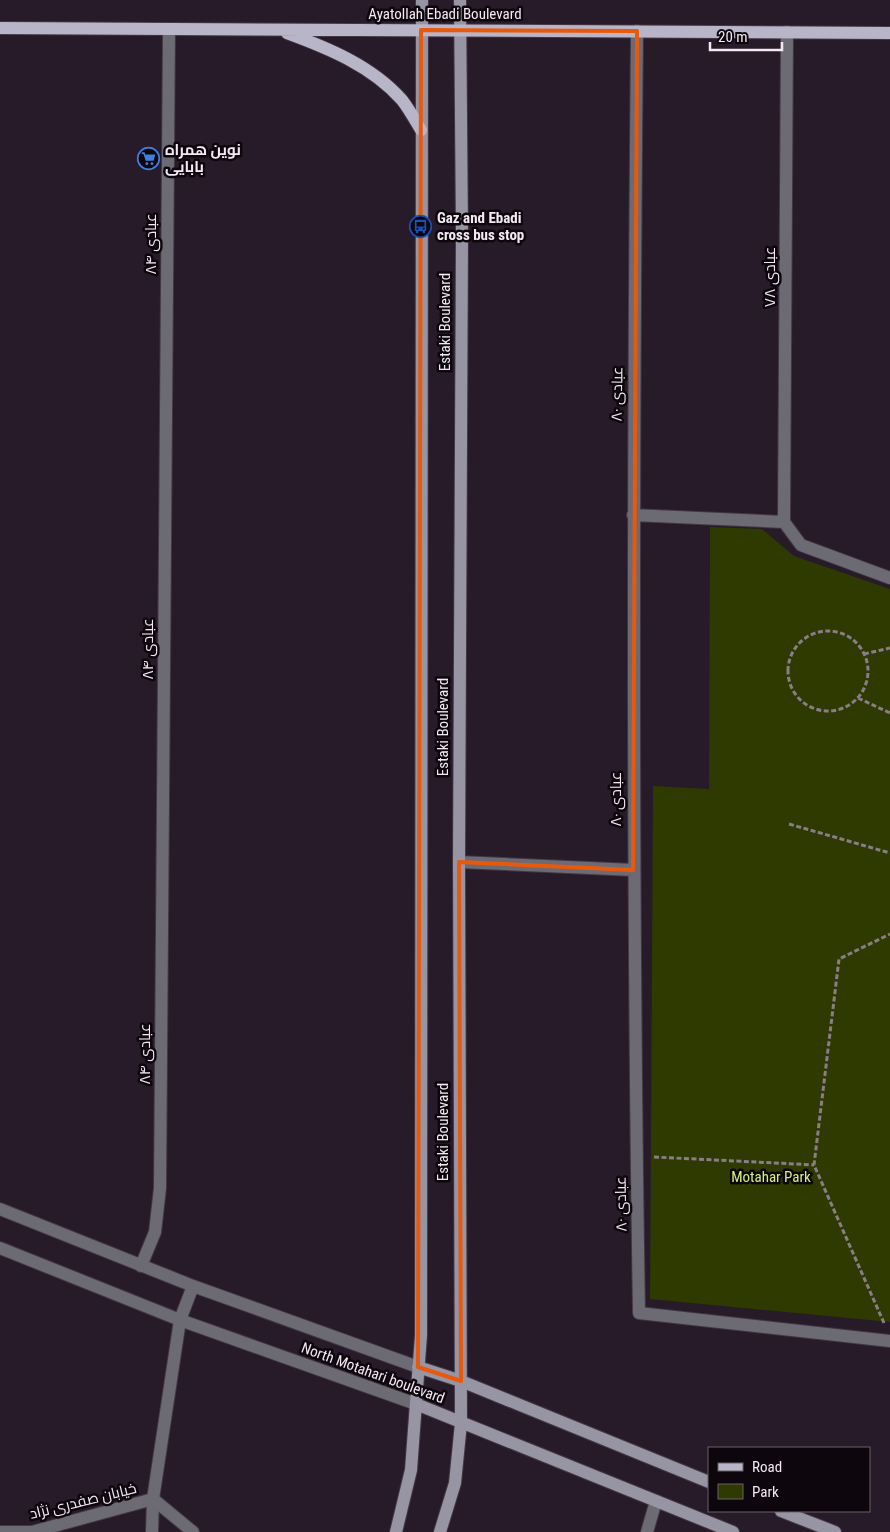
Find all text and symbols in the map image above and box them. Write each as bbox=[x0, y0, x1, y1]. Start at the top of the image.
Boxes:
street label: Ayatollah Ebadi Boulevard bbox=[368, 5, 522, 23]
scale bar bbox=[710, 20, 782, 52]
text: 20 m bbox=[718, 28, 748, 46]
place label: نوین همراه بابایی bbox=[165, 141, 241, 176]
supermarket icon: نوین همراه بابایی bbox=[137, 147, 161, 171]
place label: Gaz and Ebadi cross bus stop bbox=[437, 209, 524, 244]
street label: عبادی ۸۴ bbox=[142, 213, 161, 275]
bus stop icon: Gaz and Ebadi cross bus stop bbox=[409, 215, 433, 239]
street label: عبادی ۷۸ bbox=[761, 247, 780, 307]
street label: Estaki Boulevard bbox=[436, 273, 454, 371]
street label: عبادی ۸۰ bbox=[608, 366, 627, 422]
street label: عبادی ۸۴ bbox=[139, 618, 158, 680]
street label: Estaki Boulevard bbox=[434, 678, 452, 776]
street label: عبادی ۸۰ bbox=[607, 772, 626, 826]
street label: عبادی ۸۴ bbox=[136, 1023, 155, 1085]
street label: Estaki Boulevard bbox=[434, 1083, 452, 1181]
park label: Motahar Park bbox=[731, 1168, 811, 1186]
street label: عبادی ۸۰ bbox=[612, 1176, 631, 1232]
street label: North Motahari boulevard bbox=[299, 1339, 447, 1407]
legend bbox=[708, 1447, 870, 1512]
text: Road bbox=[752, 1458, 782, 1476]
street label: خیابان صفدری نژاد bbox=[28, 1479, 139, 1524]
text: Park bbox=[752, 1483, 779, 1501]

